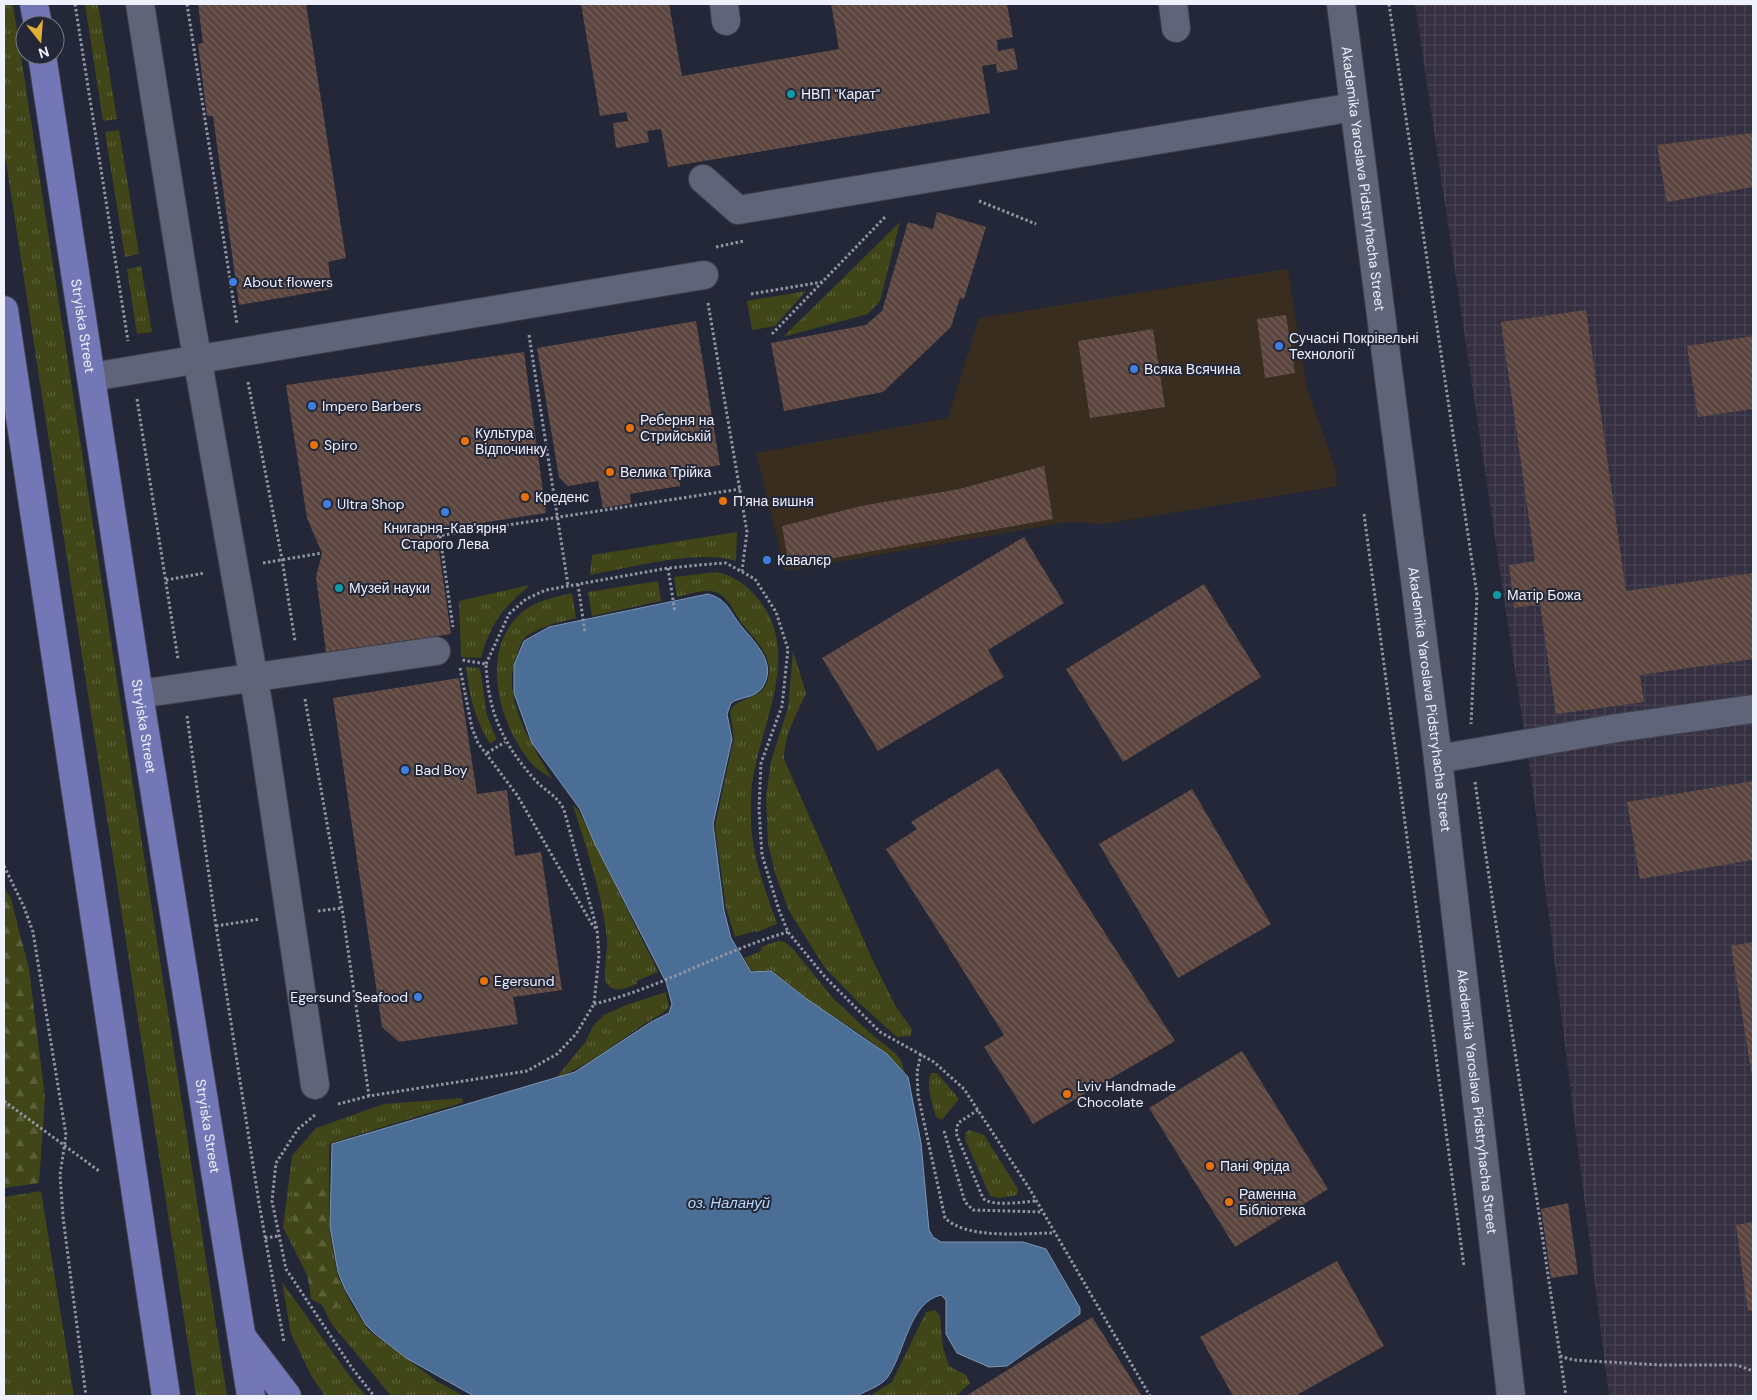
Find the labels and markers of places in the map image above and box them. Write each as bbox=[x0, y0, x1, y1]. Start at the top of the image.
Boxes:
place label: НВП "Карат" bbox=[801, 85, 880, 103]
marker: НВП "Карат" bbox=[785, 88, 797, 100]
place label: About flowers bbox=[243, 273, 333, 291]
marker: About flowers bbox=[227, 276, 239, 288]
place label: Сучасні Покрівельні Технології bbox=[1289, 329, 1419, 363]
marker: Сучасні Покрівельні Технології bbox=[1273, 340, 1285, 352]
place label: Всяка Всячина bbox=[1144, 360, 1241, 378]
marker: Всяка Всячина bbox=[1128, 363, 1140, 375]
place label: Impero Barbers bbox=[322, 397, 422, 415]
marker: Impero Barbers bbox=[306, 400, 318, 412]
place label: Реберня на Стрийській bbox=[640, 411, 715, 445]
marker: Реберня на Стрийській bbox=[624, 422, 636, 434]
place label: Культура Відпочинку bbox=[475, 424, 547, 458]
marker: Культура Відпочинку bbox=[459, 435, 471, 447]
place label: Spiro bbox=[324, 436, 357, 454]
marker: Spiro bbox=[308, 439, 320, 451]
place label: Велика Трійка bbox=[620, 463, 712, 481]
marker: Велика Трійка bbox=[604, 466, 616, 478]
place label: Креденс bbox=[535, 488, 589, 506]
marker: Креденс bbox=[519, 491, 531, 503]
place label: П'яна вишня bbox=[733, 492, 814, 510]
place label: Ultra Shop bbox=[337, 495, 405, 513]
marker: П'яна вишня bbox=[717, 495, 729, 507]
marker: Ultra Shop bbox=[321, 498, 333, 510]
marker: Книгарня-Кав'ярня Старого Лева bbox=[439, 506, 451, 518]
place label: Книгарня-Кав'ярня Старого Лева bbox=[383, 519, 507, 553]
place label: Кавалєр bbox=[777, 551, 831, 569]
marker: Кавалєр bbox=[761, 554, 773, 566]
place label: Музей науки bbox=[349, 579, 430, 597]
marker: Музей науки bbox=[333, 582, 345, 594]
place label: Матір Божа bbox=[1507, 586, 1582, 604]
marker: Матір Божа bbox=[1491, 589, 1503, 601]
place label: Bad Boy bbox=[415, 761, 468, 779]
marker: Bad Boy bbox=[399, 764, 411, 776]
place label: Egersund bbox=[494, 972, 554, 990]
marker: Egersund bbox=[478, 975, 490, 987]
place label: Egersund Seafood bbox=[290, 988, 408, 1006]
marker: Egersund Seafood bbox=[412, 991, 424, 1003]
place label: Lviv Handmade Chocolate bbox=[1077, 1077, 1176, 1111]
marker: Lviv Handmade Chocolate bbox=[1061, 1088, 1073, 1100]
place label: Пані Фріда bbox=[1220, 1157, 1290, 1175]
marker: Пані Фріда bbox=[1204, 1160, 1216, 1172]
place label: Раменна Бібліотека bbox=[1239, 1185, 1306, 1219]
marker: Раменна Бібліотека bbox=[1223, 1196, 1235, 1208]

